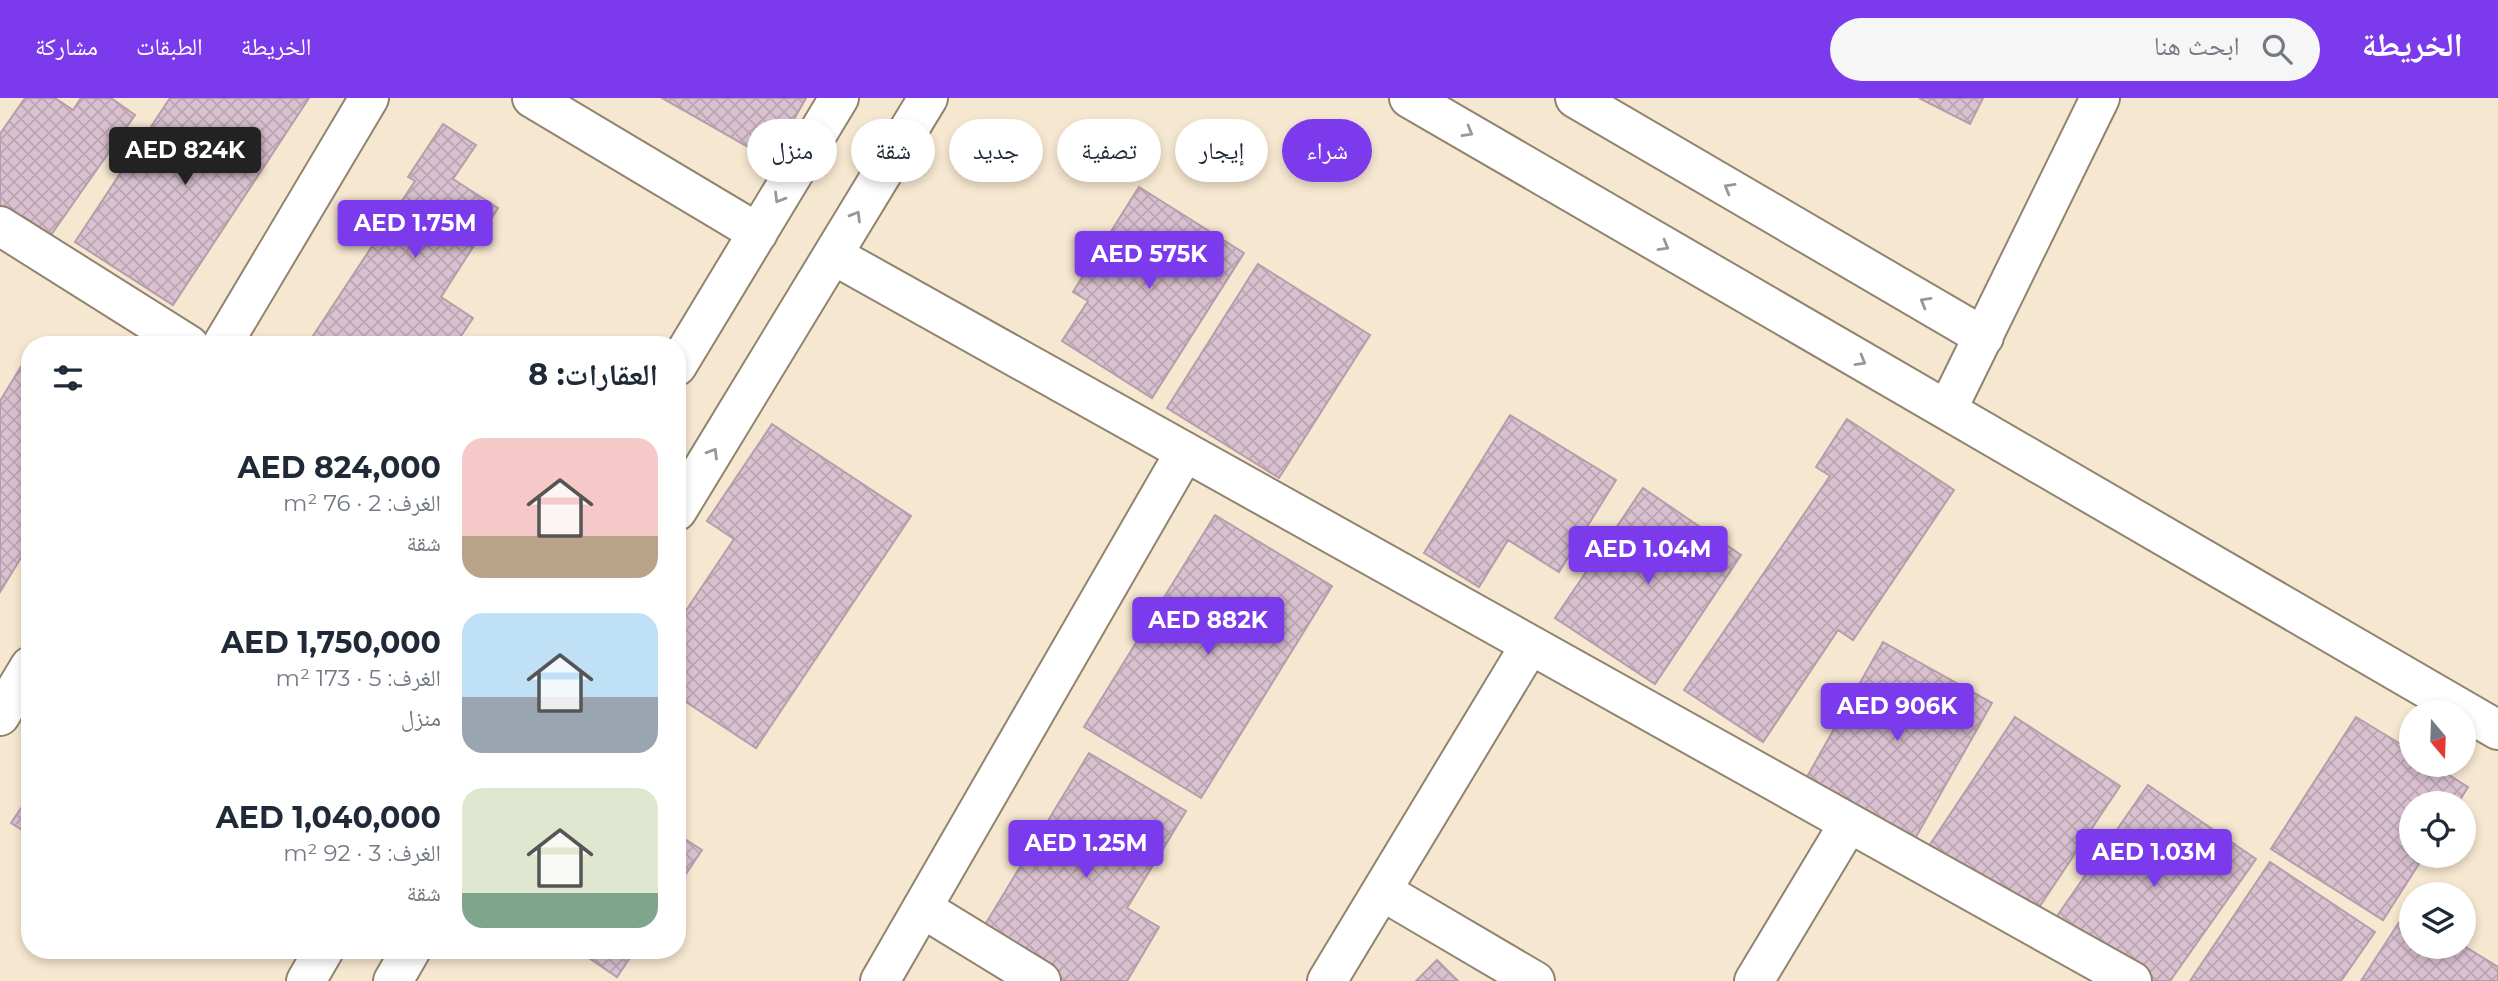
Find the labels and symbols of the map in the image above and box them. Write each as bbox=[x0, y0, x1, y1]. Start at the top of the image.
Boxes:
one-way arrow bbox=[1460, 124, 1473, 137]
pin: AED 824K bbox=[113, 127, 257, 187]
one-way arrow bbox=[1723, 183, 1736, 196]
one-way arrow bbox=[774, 191, 787, 204]
pin: AED 1.75M bbox=[335, 200, 495, 260]
one-way arrow bbox=[848, 211, 861, 224]
pin: AED 575K bbox=[1077, 232, 1221, 291]
one-way arrow bbox=[1657, 238, 1670, 251]
one-way arrow bbox=[1920, 297, 1933, 310]
one-way arrow bbox=[1854, 352, 1867, 365]
one-way arrow bbox=[704, 447, 717, 460]
pin: AED 1.04M bbox=[1568, 526, 1728, 586]
pin: AED 882K bbox=[1136, 598, 1280, 657]
pin: AED 906K bbox=[1825, 684, 1969, 743]
north arrow bbox=[2399, 700, 2476, 777]
pin: AED 1.25M bbox=[1006, 820, 1166, 880]
pin: AED 1.03M bbox=[2074, 830, 2234, 889]

